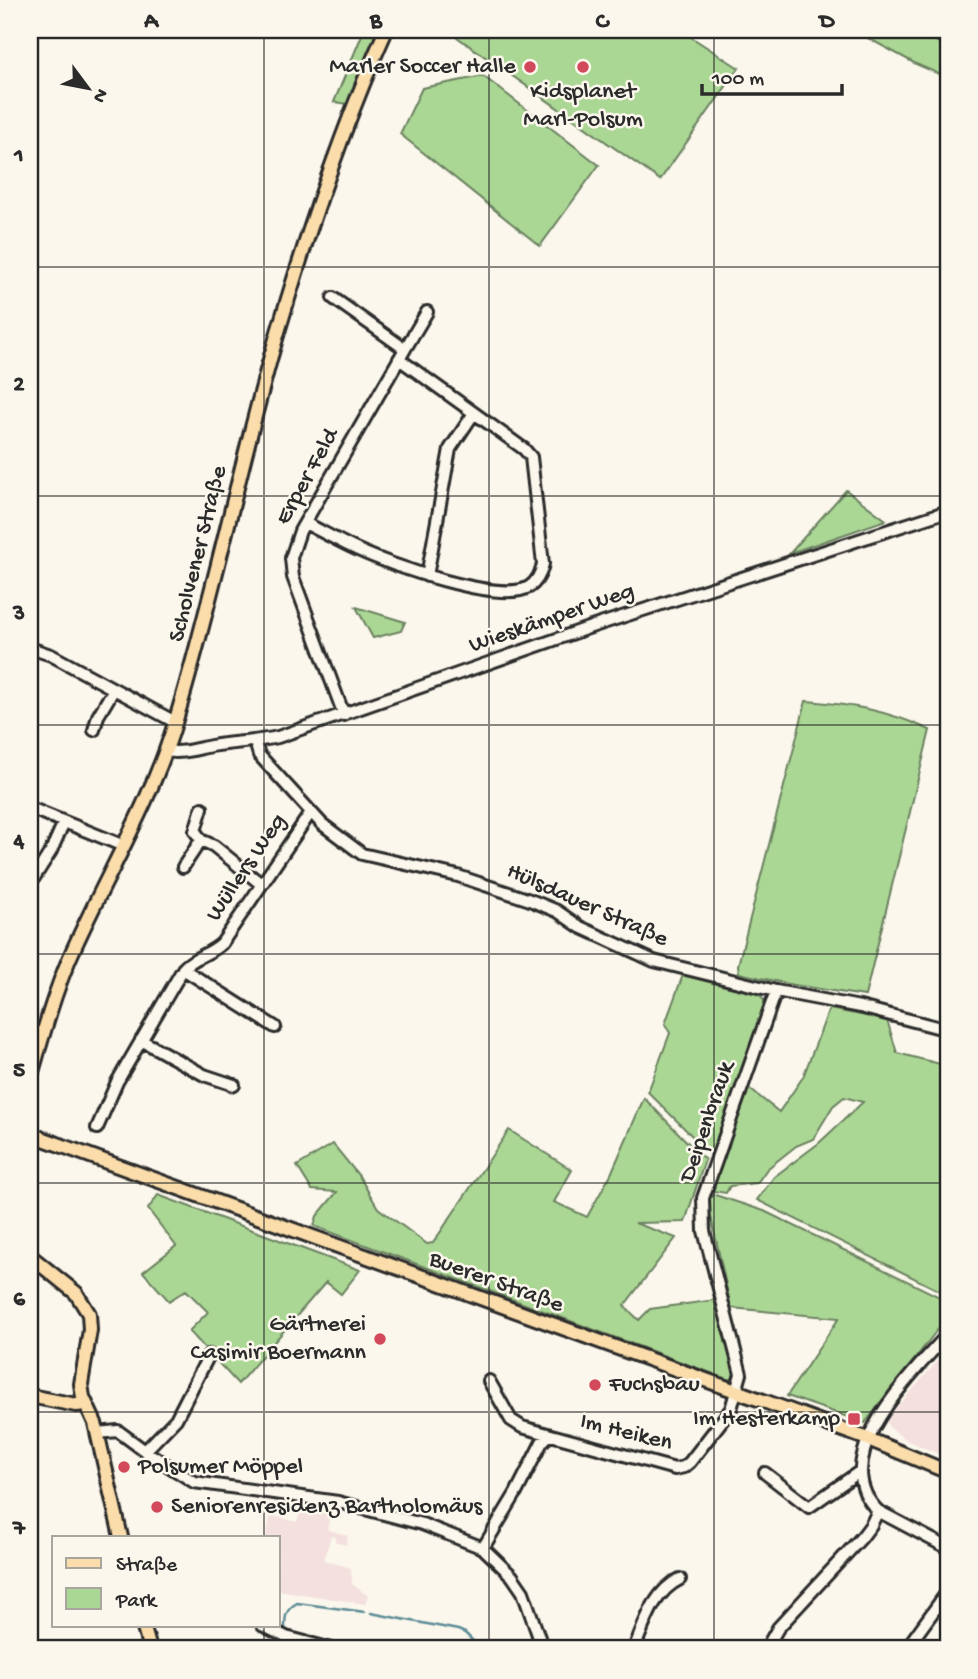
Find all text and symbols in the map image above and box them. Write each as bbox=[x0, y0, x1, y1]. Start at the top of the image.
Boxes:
text: A bbox=[143, 9, 159, 36]
text: B bbox=[369, 9, 383, 36]
text: C bbox=[596, 9, 611, 36]
text: D bbox=[818, 9, 836, 36]
north arrow bbox=[52, 52, 122, 122]
scale bar bbox=[702, 52, 842, 96]
place label: Marler Soccer Halle bbox=[329, 53, 517, 82]
marker: Marler Soccer Halle bbox=[522, 59, 538, 75]
marker: Kidsplanet Marl-Polsum bbox=[575, 59, 591, 75]
text: 100 m bbox=[711, 68, 764, 93]
place label: Kidsplanet Marl-Polsum bbox=[523, 78, 643, 135]
text: N bbox=[86, 84, 112, 107]
text: 1 bbox=[13, 143, 24, 170]
text: 2 bbox=[13, 372, 25, 399]
street label: Erper Feld bbox=[270, 422, 347, 530]
street label: Scholvener Straße bbox=[163, 462, 235, 645]
street label: Wieskämper Weg bbox=[466, 577, 638, 661]
text: 3 bbox=[12, 601, 25, 628]
street label: Wüllers Weg bbox=[200, 808, 294, 928]
text: 4 bbox=[13, 829, 25, 856]
street label: Hülsdauer Straße bbox=[502, 857, 673, 955]
street label: Deipenbrauk bbox=[673, 1056, 743, 1188]
text: 5 bbox=[13, 1058, 25, 1085]
street label: Buerer Straße bbox=[424, 1245, 568, 1321]
text: 6 bbox=[13, 1287, 26, 1314]
place label: Gärtnerei Casimir Boermann bbox=[190, 1311, 367, 1368]
marker: Gärtnerei Casimir Boermann bbox=[372, 1331, 388, 1347]
place label: Fuchsbau bbox=[608, 1371, 700, 1400]
marker: Fuchsbau bbox=[587, 1377, 603, 1393]
place label: Im Hesterkamp bbox=[693, 1405, 840, 1434]
street label: Im Heiken bbox=[577, 1408, 676, 1459]
marker: Im Hesterkamp bbox=[846, 1411, 862, 1427]
place label: Polsumer Möppel bbox=[137, 1453, 303, 1482]
marker: Polsumer Möppel bbox=[116, 1459, 132, 1475]
place label: Seniorenresidenz Bartholomäus bbox=[171, 1493, 484, 1522]
marker: Seniorenresidenz Bartholomäus bbox=[149, 1499, 165, 1515]
text: 7 bbox=[12, 1516, 26, 1543]
legend bbox=[52, 1536, 280, 1626]
text: Straße bbox=[116, 1554, 178, 1579]
text: Park bbox=[115, 1590, 159, 1615]

